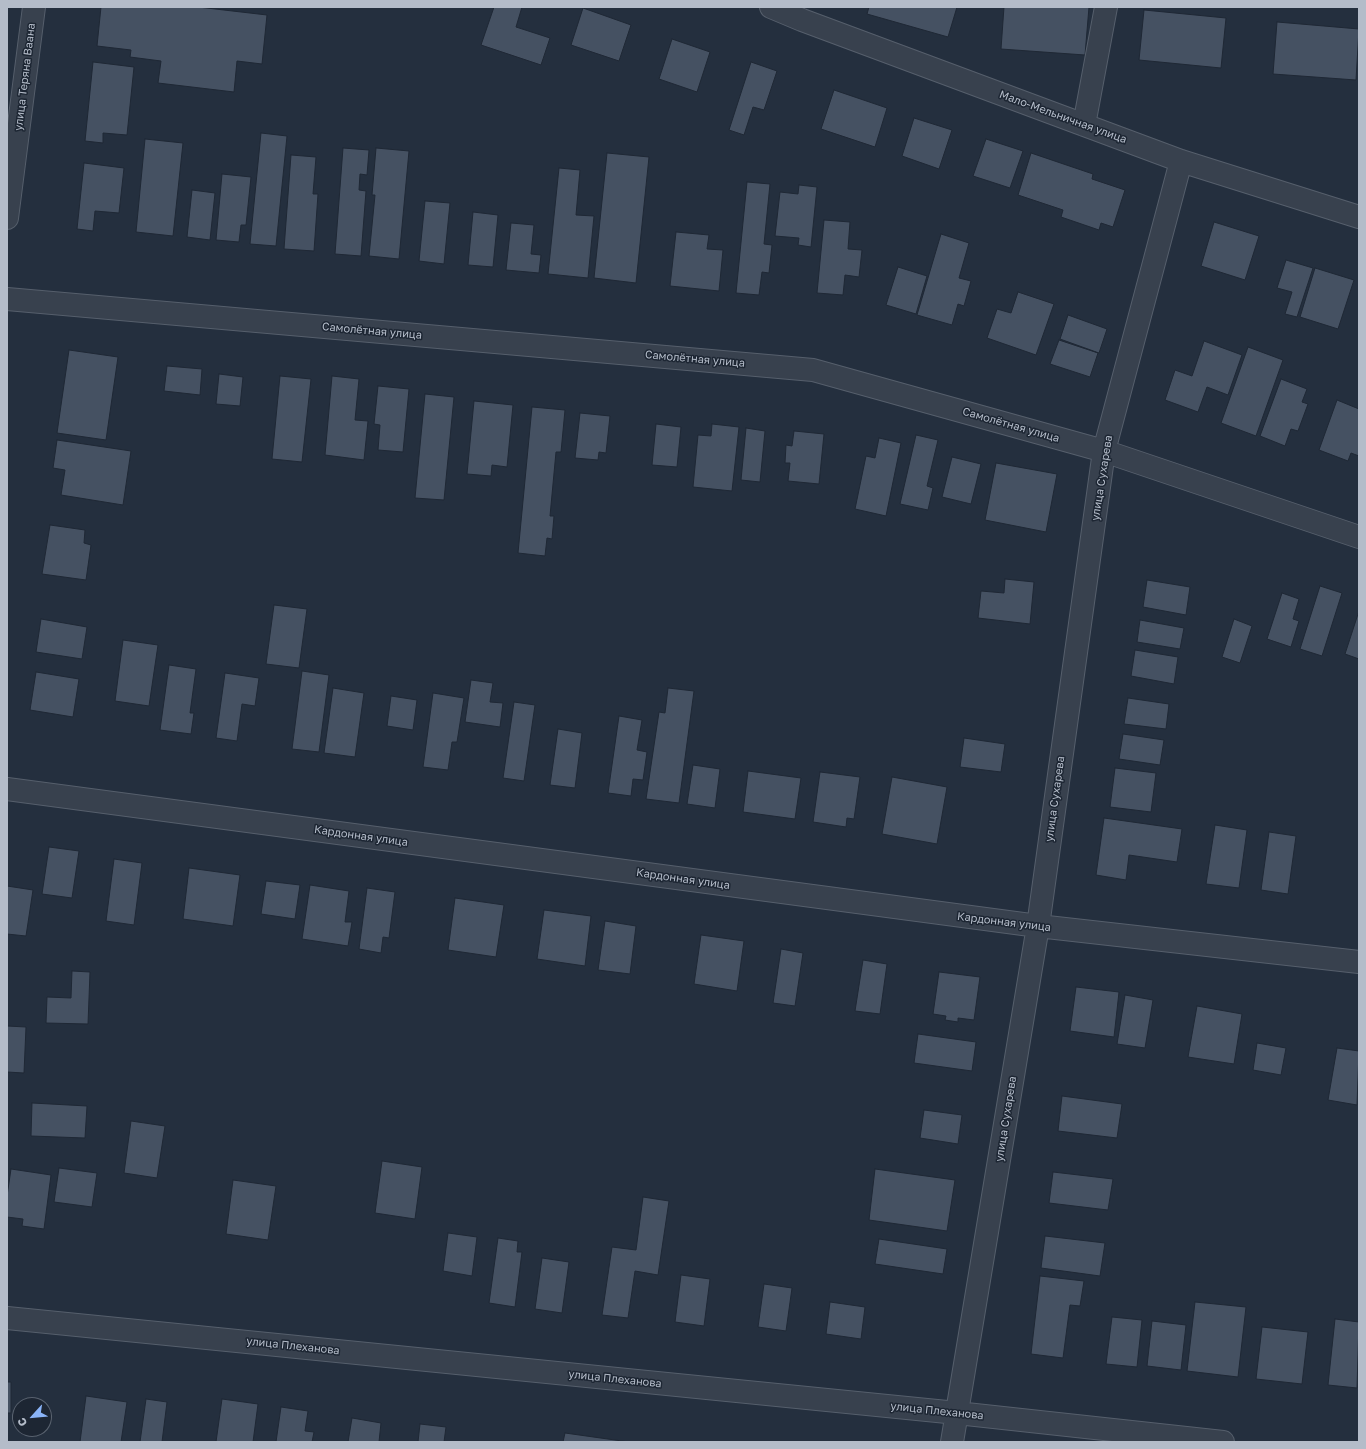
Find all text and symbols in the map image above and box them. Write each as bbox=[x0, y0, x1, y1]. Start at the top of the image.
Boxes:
street label: улица Теряна Ваана bbox=[12, 22, 38, 132]
street label: Мало-Мельничная улица bbox=[998, 88, 1128, 146]
street label: Самолётная улица bbox=[321, 320, 423, 342]
street label: Самолётная улица bbox=[644, 348, 746, 370]
street label: Самолётная улица bbox=[961, 405, 1061, 445]
street label: улица Сухарева bbox=[1089, 434, 1115, 522]
street label: улица Сухарева bbox=[1042, 755, 1068, 843]
street label: Кардонная улица bbox=[313, 823, 409, 849]
street label: Кардонная улица bbox=[635, 866, 731, 892]
street label: Кардонная улица bbox=[956, 910, 1052, 934]
street label: улица Сухарева bbox=[993, 1075, 1019, 1163]
street label: улица Плеханова bbox=[246, 1335, 340, 1357]
street label: улица Плеханова bbox=[568, 1368, 662, 1390]
north arrow bbox=[12, 1397, 52, 1437]
street label: улица Плеханова bbox=[890, 1400, 984, 1422]
text: С bbox=[14, 1416, 29, 1429]

